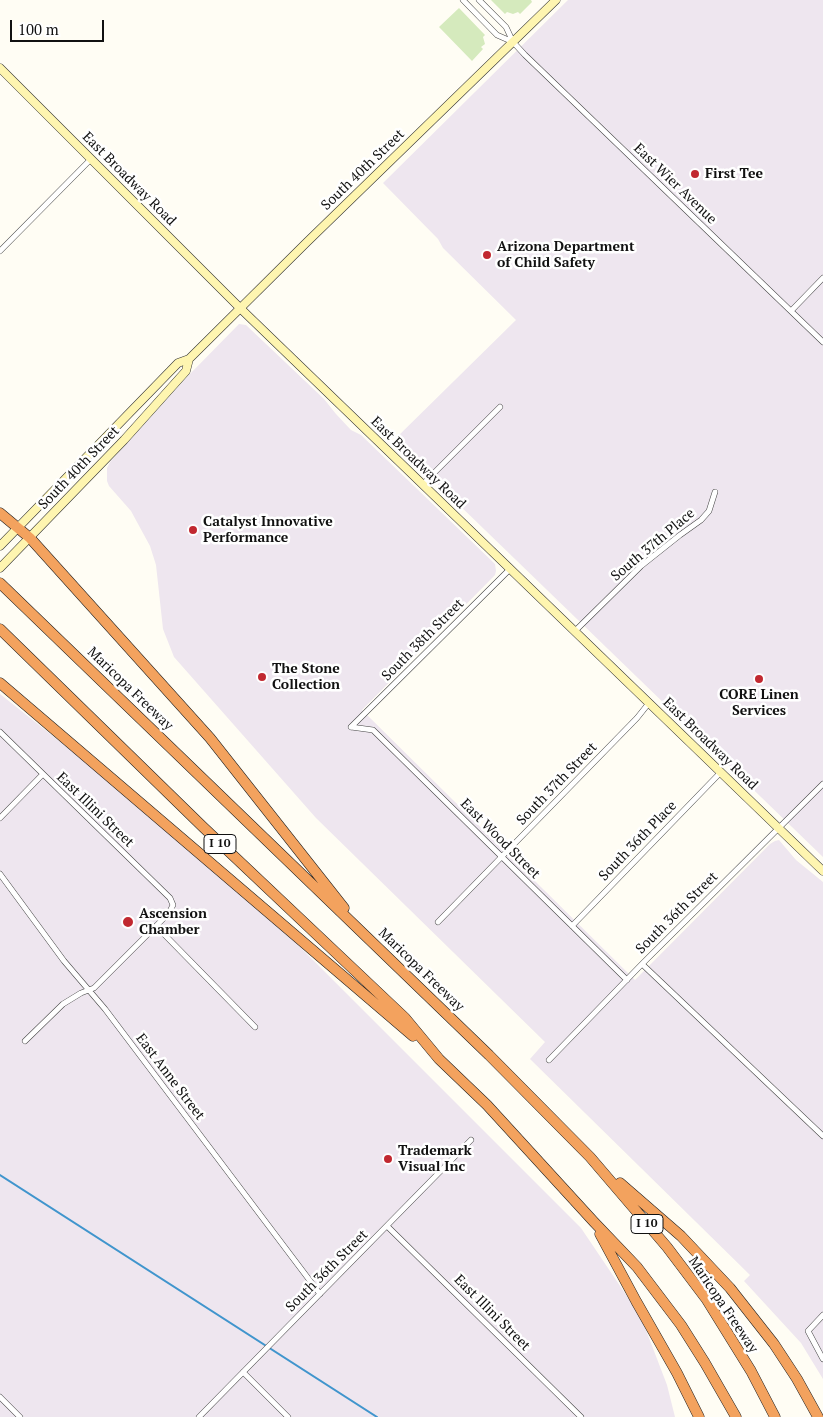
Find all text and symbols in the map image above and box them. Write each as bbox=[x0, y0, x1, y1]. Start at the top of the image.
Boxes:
scale bar bbox=[12, 10, 106, 42]
text: 100 m bbox=[18, 19, 59, 39]
street label: South 40th Street bbox=[318, 126, 408, 214]
street label: East Broadway Road bbox=[79, 129, 179, 229]
street label: East Wier Avenue bbox=[630, 140, 720, 228]
place label: First Tee bbox=[705, 166, 763, 182]
marker: First Tee bbox=[689, 168, 701, 180]
place label: Arizona Department of Child Safety bbox=[497, 239, 635, 272]
marker: Arizona Department of Child Safety bbox=[481, 249, 493, 261]
street label: East Broadway Road bbox=[367, 413, 469, 513]
street label: South 40th Street bbox=[35, 423, 123, 513]
street label: South 37th Place bbox=[608, 505, 698, 585]
place label: Catalyst Innovative Performance bbox=[203, 514, 333, 546]
marker: Catalyst Innovative Performance bbox=[187, 524, 199, 536]
street label: South 38th Street bbox=[378, 595, 468, 685]
street label: Maricopa Freeway bbox=[84, 644, 176, 734]
place label: The Stone Collection bbox=[272, 661, 340, 694]
marker: The Stone Collection bbox=[256, 671, 268, 683]
marker: CORE Linen Services bbox=[753, 673, 765, 685]
place label: CORE Linen Services bbox=[719, 687, 799, 720]
street label: East Broadway Road bbox=[659, 694, 761, 794]
street label: South 37th Street bbox=[513, 739, 601, 829]
street label: East Illini Street bbox=[53, 769, 137, 851]
street label: East Wood Street bbox=[457, 796, 543, 882]
street label: South 36th Place bbox=[596, 797, 680, 885]
road number: I 10 bbox=[204, 834, 236, 854]
street label: South 36th Street bbox=[632, 868, 722, 958]
place label: Ascension Chamber bbox=[139, 906, 207, 939]
marker: Ascension Chamber bbox=[121, 915, 135, 929]
street label: Maricopa Freeway bbox=[375, 925, 467, 1015]
street label: East Anne Street bbox=[132, 1030, 208, 1124]
place label: Trademark Visual Inc bbox=[398, 1143, 472, 1176]
marker: Trademark Visual Inc bbox=[382, 1153, 394, 1165]
road number: I 10 bbox=[631, 1214, 663, 1234]
street label: South 36th Street bbox=[282, 1226, 372, 1316]
street label: Maricopa Freeway bbox=[685, 1254, 761, 1356]
street label: East Illini Street bbox=[450, 1271, 534, 1355]

